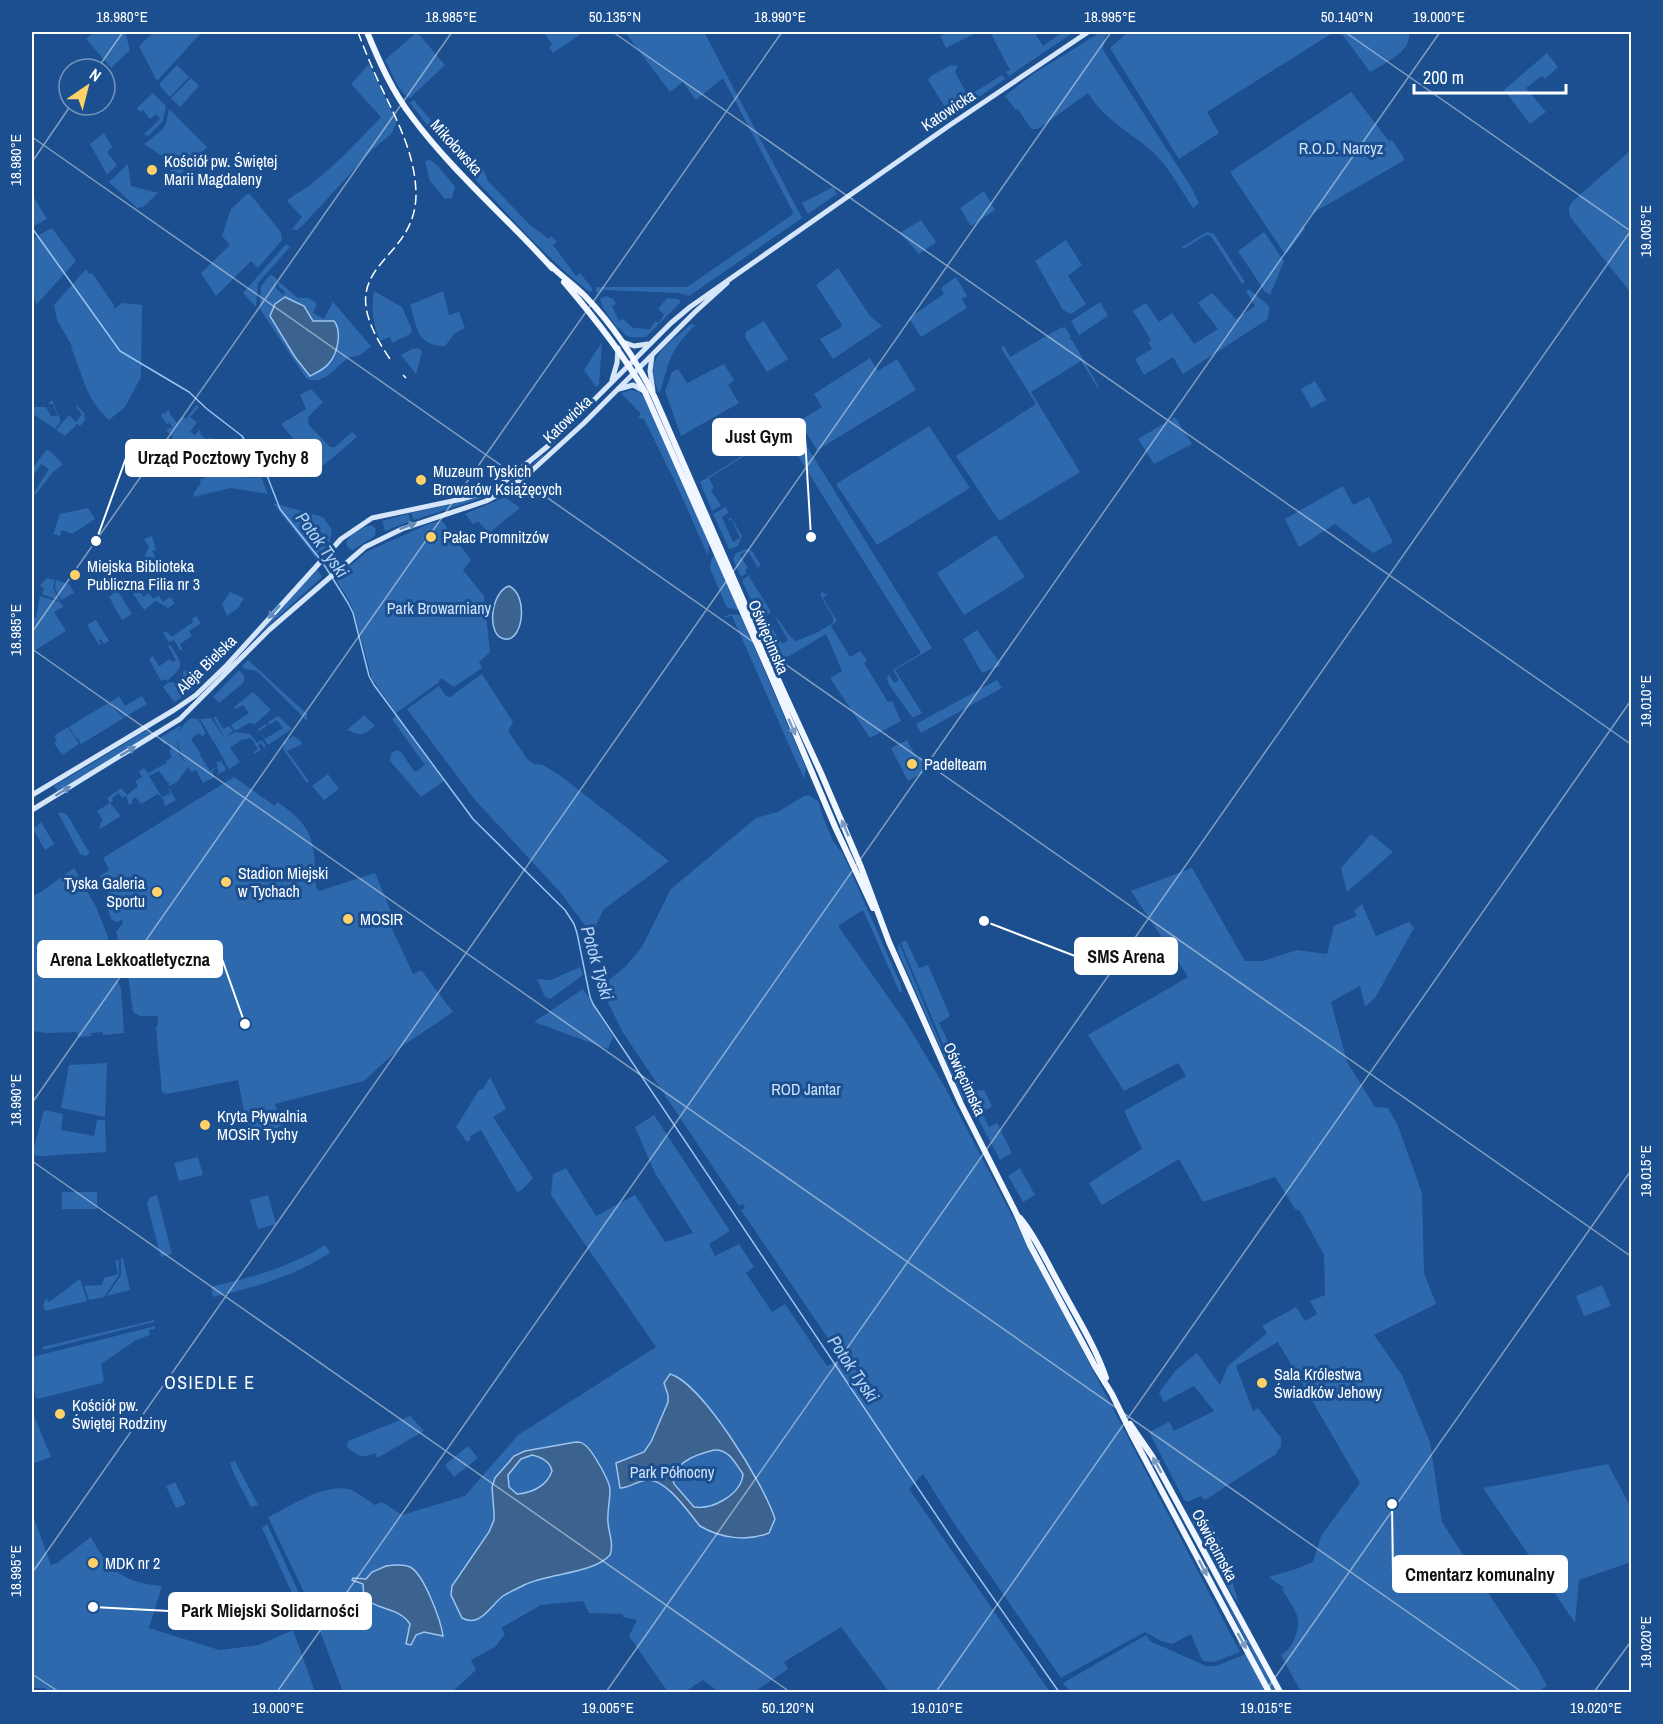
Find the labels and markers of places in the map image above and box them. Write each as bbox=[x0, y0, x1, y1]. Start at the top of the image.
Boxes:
place label: Kościół pw. Świętej Marii Magdaleny bbox=[164, 150, 277, 190]
marker: Kościół pw. Świętej Marii Magdaleny bbox=[145, 163, 159, 177]
callout: Just Gym bbox=[713, 419, 805, 455]
callout: Urząd Pocztowy Tychy 8 bbox=[126, 440, 321, 476]
place label: Muzeum Tyskich Browarów Książęcych bbox=[433, 460, 562, 500]
marker: Muzeum Tyskich Browarów Książęcych bbox=[414, 473, 428, 487]
place label: Pałac Promnitzów bbox=[443, 526, 549, 548]
marker: Pałac Promnitzów bbox=[424, 530, 438, 544]
place label: Miejska Biblioteka Publiczna Filia nr 3 bbox=[87, 555, 200, 595]
marker: Miejska Biblioteka Publiczna Filia nr 3 bbox=[68, 568, 82, 582]
place label: Padelteam bbox=[924, 753, 987, 775]
marker: Padelteam bbox=[905, 757, 919, 771]
place label: Stadion Miejski w Tychach bbox=[238, 862, 328, 902]
place label: Tyska Galeria Sportu bbox=[64, 872, 146, 912]
marker: Stadion Miejski w Tychach bbox=[219, 875, 233, 889]
marker: Tyska Galeria Sportu bbox=[150, 885, 164, 899]
place label: MOSIR bbox=[360, 908, 404, 930]
marker: MOSIR bbox=[341, 912, 355, 926]
callout: SMS Arena bbox=[1075, 938, 1177, 974]
callout: Arena Lekkoatletyczna bbox=[38, 941, 222, 977]
place label: Kryta Pływalnia MOSiR Tychy bbox=[217, 1105, 308, 1145]
marker: Kryta Pływalnia MOSiR Tychy bbox=[198, 1118, 212, 1132]
place label: Sala Królestwa Świadków Jehowy bbox=[1274, 1363, 1382, 1403]
marker: Sala Królestwa Świadków Jehowy bbox=[1255, 1376, 1269, 1390]
place label: Kościół pw. Świętej Rodziny bbox=[72, 1394, 167, 1434]
marker: Kościół pw. Świętej Rodziny bbox=[53, 1407, 67, 1421]
place label: MDK nr 2 bbox=[105, 1552, 160, 1574]
marker: MDK nr 2 bbox=[86, 1556, 100, 1570]
callout: Cmentarz komunalny bbox=[1393, 1556, 1567, 1592]
callout: Park Miejski Solidarności bbox=[169, 1593, 371, 1629]

